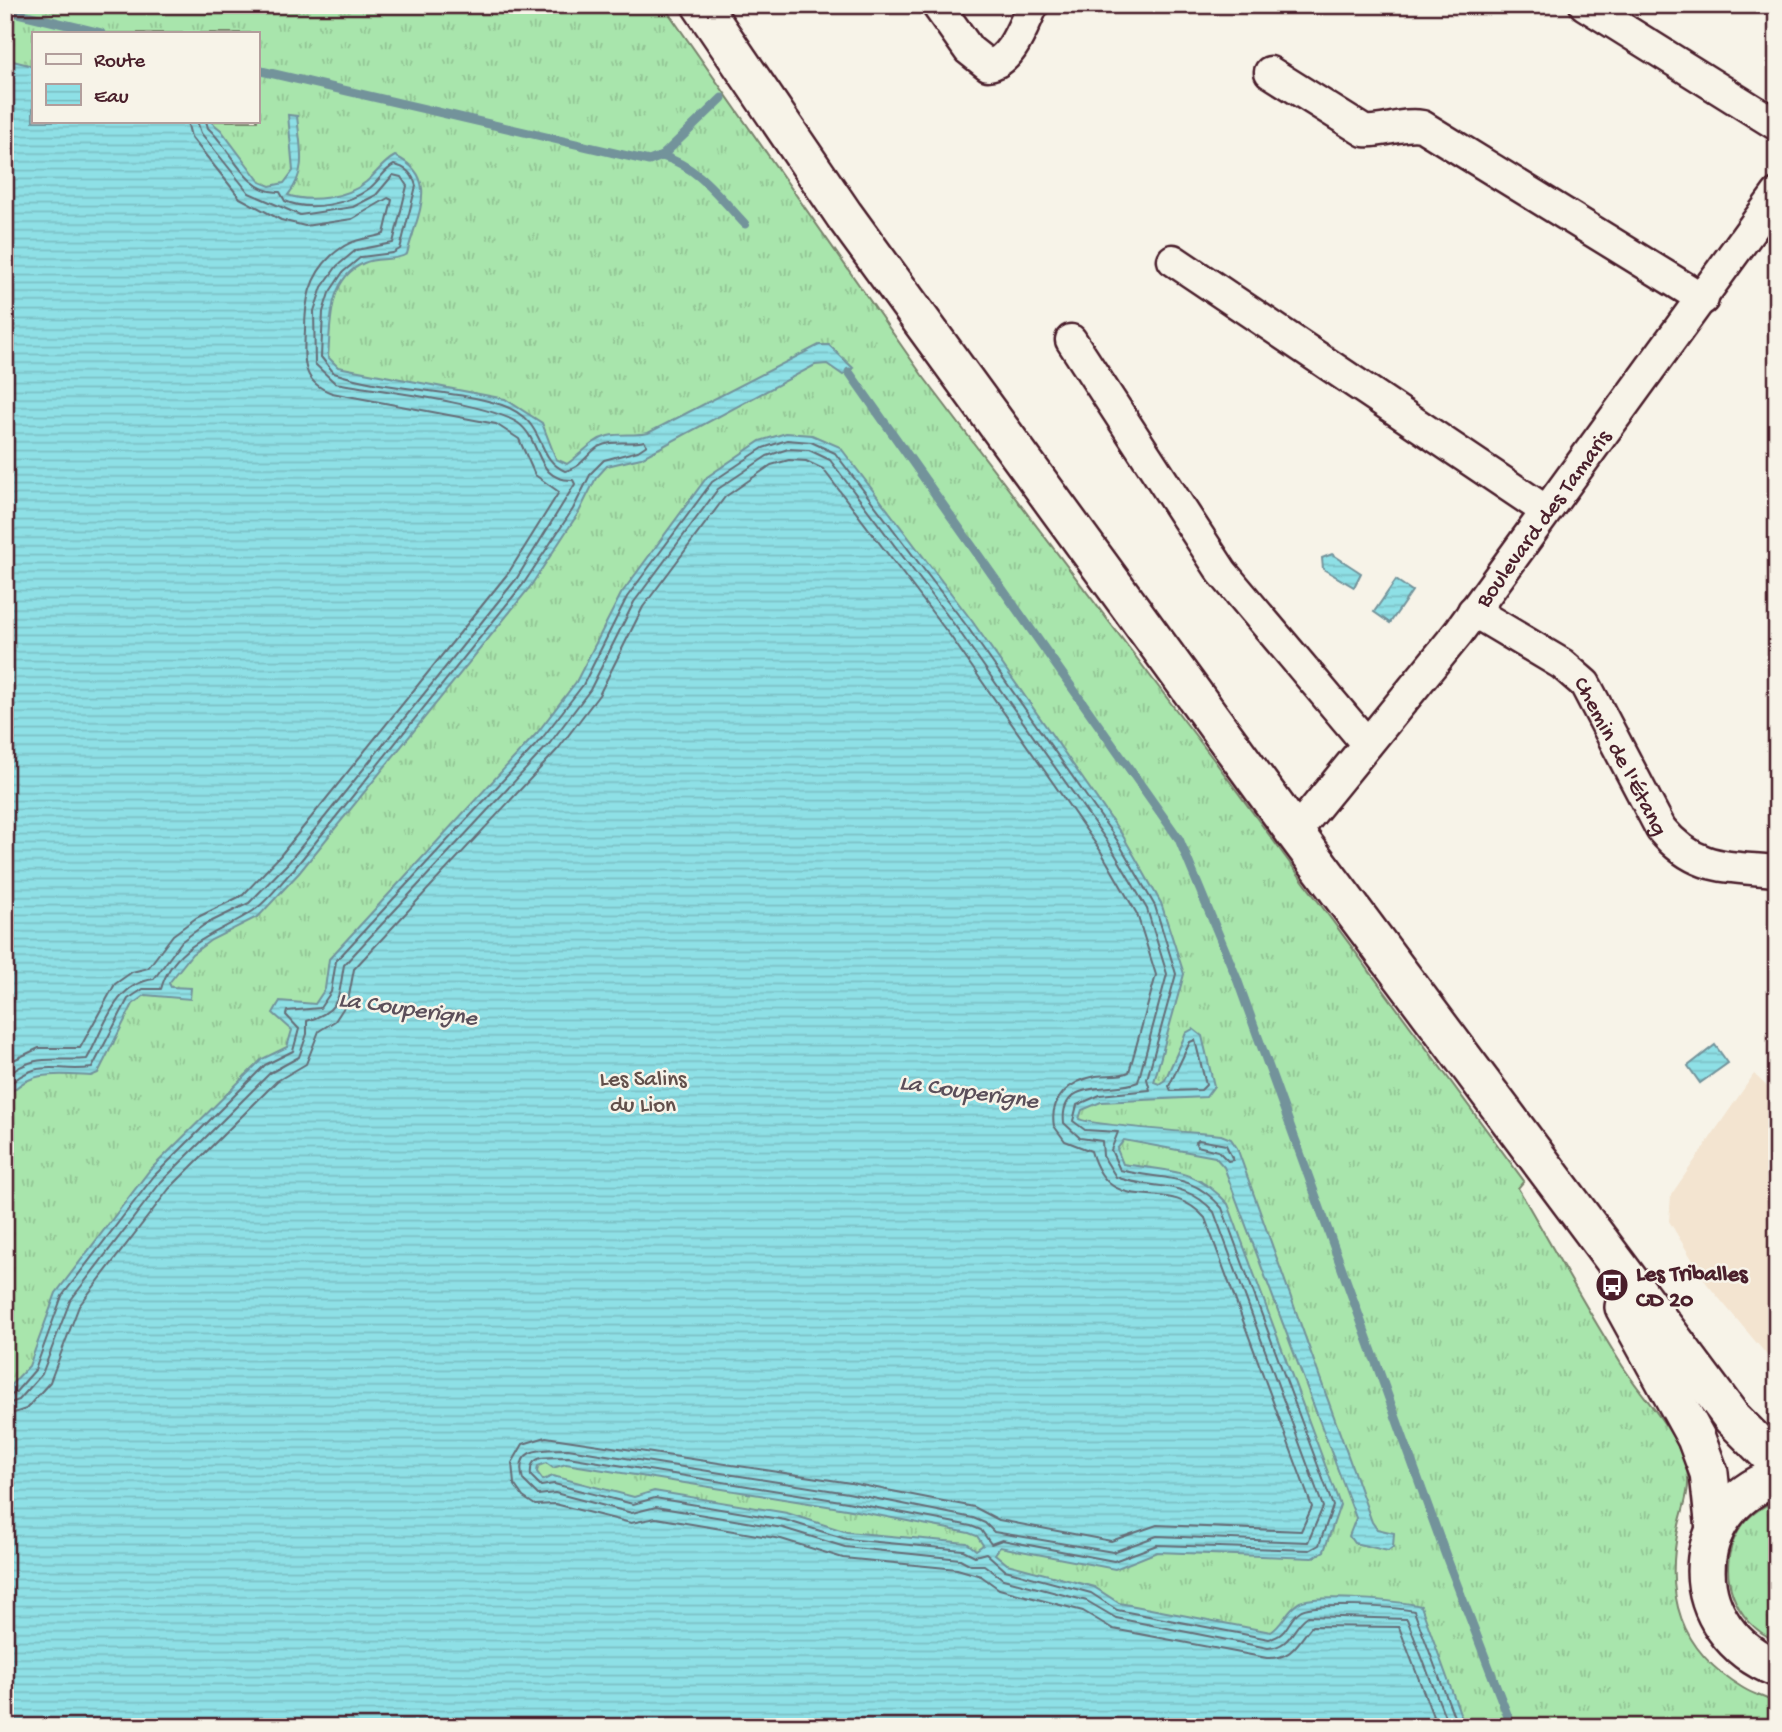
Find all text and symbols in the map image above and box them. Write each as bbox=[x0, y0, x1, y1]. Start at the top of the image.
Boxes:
legend bbox=[32, 32, 259, 122]
text: Route bbox=[94, 50, 146, 75]
text: Eau bbox=[94, 86, 129, 111]
street label: Boulevard des Tamaris bbox=[1471, 425, 1619, 614]
street label: Chemin de l'Étang bbox=[1567, 671, 1672, 841]
water label: La Couperigne bbox=[336, 986, 480, 1035]
park label: Les Salins du Lion bbox=[599, 1067, 687, 1120]
water label: La Couperigne bbox=[897, 1069, 1041, 1118]
place label: Les Triballes CD 20 bbox=[1636, 1262, 1749, 1315]
bus stop icon: Les Triballes CD 20 bbox=[1593, 1266, 1631, 1304]

